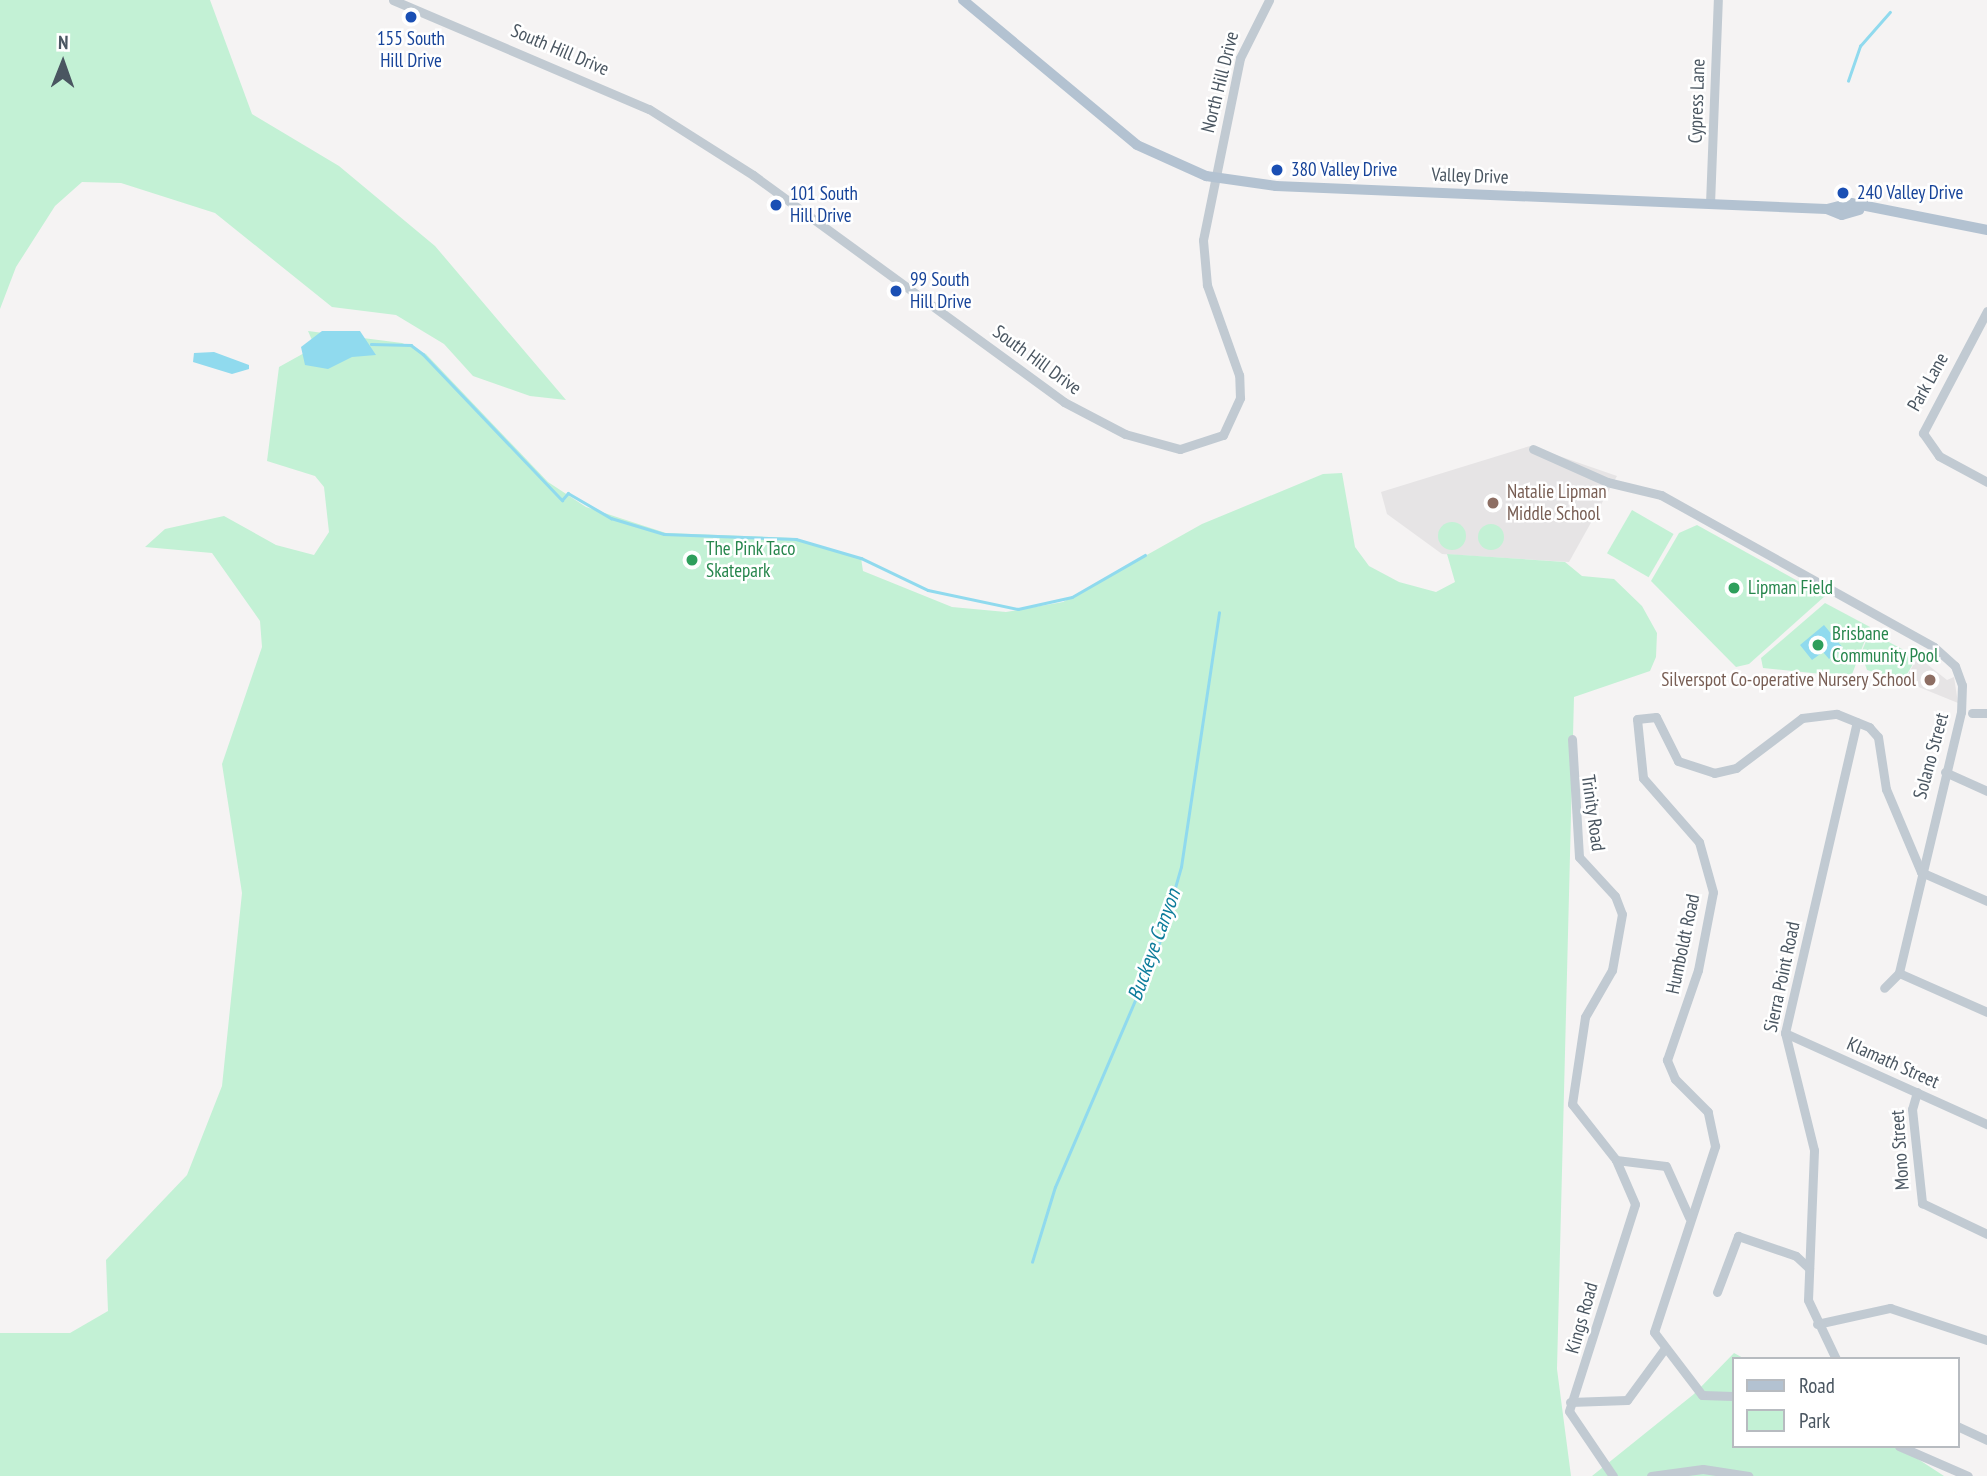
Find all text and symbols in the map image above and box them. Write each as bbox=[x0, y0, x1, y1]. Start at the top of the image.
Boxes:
marker: 155 South Hill Drive bbox=[403, 9, 419, 25]
street label: South Hill Drive bbox=[508, 19, 612, 81]
north arrow bbox=[28, 28, 98, 98]
place label: 155 South Hill Drive bbox=[377, 28, 445, 72]
street label: North Hill Drive bbox=[1196, 29, 1244, 135]
text: N bbox=[58, 30, 69, 54]
street label: Cypress Lane bbox=[1684, 58, 1710, 144]
place label: 380 Valley Drive bbox=[1291, 159, 1398, 181]
marker: 380 Valley Drive bbox=[1269, 162, 1285, 178]
street label: Valley Drive bbox=[1431, 163, 1509, 189]
place label: 240 Valley Drive bbox=[1857, 182, 1964, 204]
place label: 101 South Hill Drive bbox=[790, 183, 858, 227]
marker: 240 Valley Drive bbox=[1835, 185, 1851, 201]
marker: 101 South Hill Drive bbox=[768, 197, 784, 213]
place label: 99 South Hill Drive bbox=[910, 269, 972, 313]
marker: 99 South Hill Drive bbox=[888, 283, 904, 299]
street label: South Hill Drive bbox=[988, 320, 1086, 400]
street label: Park Lane bbox=[1903, 349, 1953, 415]
place label: Natalie Lipman Middle School bbox=[1507, 481, 1607, 525]
marker: Natalie Lipman Middle School bbox=[1485, 495, 1501, 511]
place label: The Pink Taco Skatepark bbox=[706, 538, 796, 582]
marker: The Pink Taco Skatepark bbox=[684, 552, 700, 568]
place label: Lipman Field bbox=[1748, 577, 1833, 599]
marker: Lipman Field bbox=[1726, 580, 1742, 596]
place label: Brisbane Community Pool bbox=[1832, 623, 1939, 667]
marker: Brisbane Community Pool bbox=[1810, 637, 1826, 653]
place label: Silverspot Co-operative Nursery School bbox=[1661, 669, 1916, 691]
marker: Silverspot Co-operative Nursery School bbox=[1922, 672, 1938, 688]
street label: Solano Street bbox=[1909, 710, 1953, 802]
street label: Trinity Road bbox=[1576, 773, 1610, 853]
water label: Buckeye Canyon bbox=[1122, 886, 1186, 1004]
street label: Humboldt Road bbox=[1661, 892, 1705, 996]
street label: Sierra Point Road bbox=[1759, 920, 1805, 1034]
street label: Klamath Street bbox=[1843, 1033, 1943, 1093]
street label: Mono Street bbox=[1886, 1109, 1914, 1191]
street label: Kings Road bbox=[1561, 1280, 1603, 1356]
legend bbox=[1731, 1357, 1959, 1448]
text: Road bbox=[1799, 1372, 1835, 1399]
text: Park bbox=[1799, 1407, 1830, 1434]

